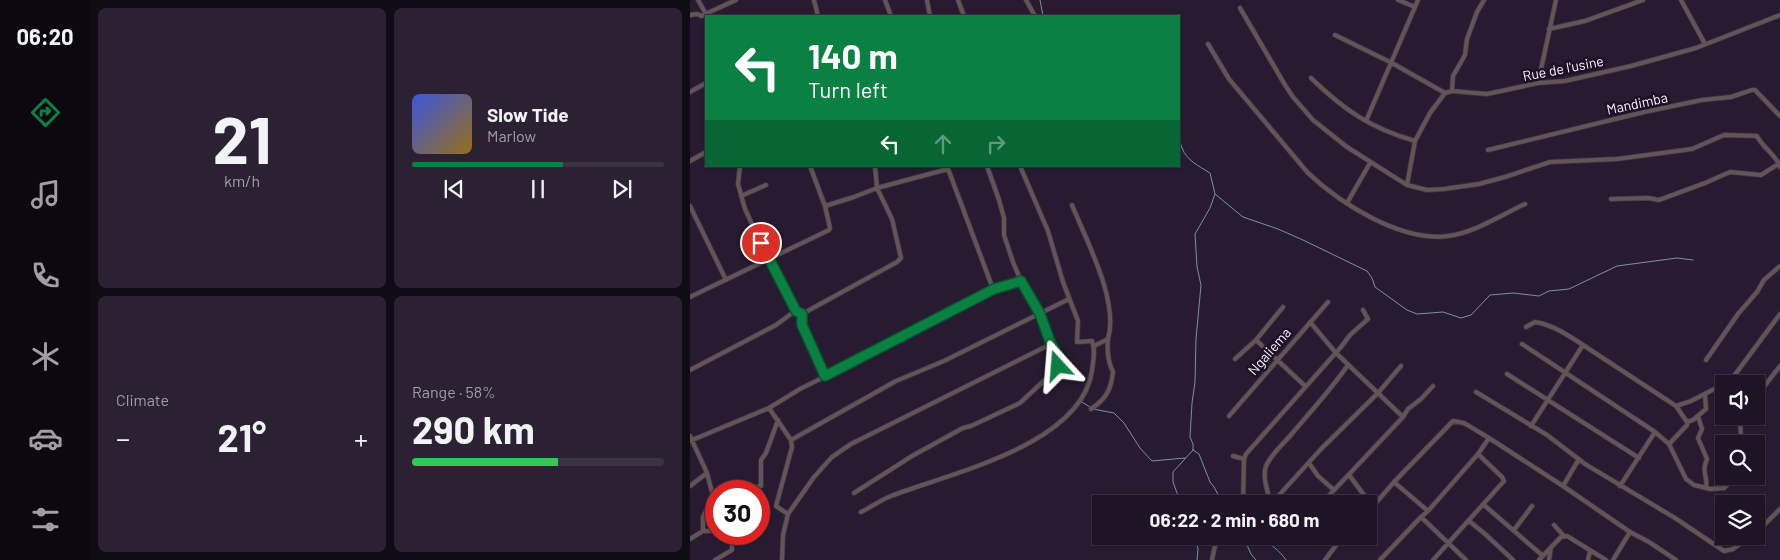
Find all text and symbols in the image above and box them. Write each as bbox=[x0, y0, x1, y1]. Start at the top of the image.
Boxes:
text: 06:20 bbox=[16, 23, 74, 49]
text: 140 m bbox=[808, 34, 898, 76]
icon: left bbox=[725, 35, 790, 100]
street label: Rue de l'usine bbox=[1521, 52, 1605, 84]
text: Turn left bbox=[808, 76, 888, 102]
street label: Mandimba bbox=[1605, 88, 1669, 118]
icon: directions bbox=[28, 95, 63, 130]
text: 21 bbox=[212, 99, 272, 177]
text: Slow Tide bbox=[487, 103, 569, 126]
text: Marlow bbox=[487, 126, 536, 145]
icon: left bbox=[876, 130, 904, 158]
icon: ahead bbox=[929, 130, 957, 158]
icon: right bbox=[982, 130, 1010, 158]
text: km/h bbox=[224, 171, 260, 190]
icon: previous bbox=[440, 175, 468, 203]
icon: pause bbox=[524, 175, 552, 203]
icon: next bbox=[608, 175, 636, 203]
icon: music bbox=[28, 177, 63, 212]
pin bbox=[740, 222, 782, 264]
icon: arrive bbox=[747, 229, 775, 257]
icon: phone bbox=[28, 258, 63, 293]
street label: Ngaliema bbox=[1244, 324, 1294, 378]
icon: climate bbox=[28, 339, 63, 374]
position arrow bbox=[1031, 339, 1083, 391]
map controls bbox=[1715, 375, 1765, 545]
button: sound bbox=[1715, 375, 1765, 425]
text: Range · 58% bbox=[412, 382, 496, 401]
text: Climate bbox=[116, 390, 169, 409]
text: 290 km bbox=[412, 406, 535, 452]
text: 21° bbox=[218, 414, 266, 460]
icon: car bbox=[28, 421, 63, 456]
text: − bbox=[116, 421, 130, 455]
text: + bbox=[354, 421, 368, 455]
button: search bbox=[1715, 435, 1765, 485]
speed limit sign: 30 bbox=[705, 480, 770, 545]
button: layers bbox=[1715, 495, 1765, 545]
icon: filters bbox=[28, 502, 63, 537]
text: 06:22 · 2 min · 680 m bbox=[1150, 508, 1319, 531]

